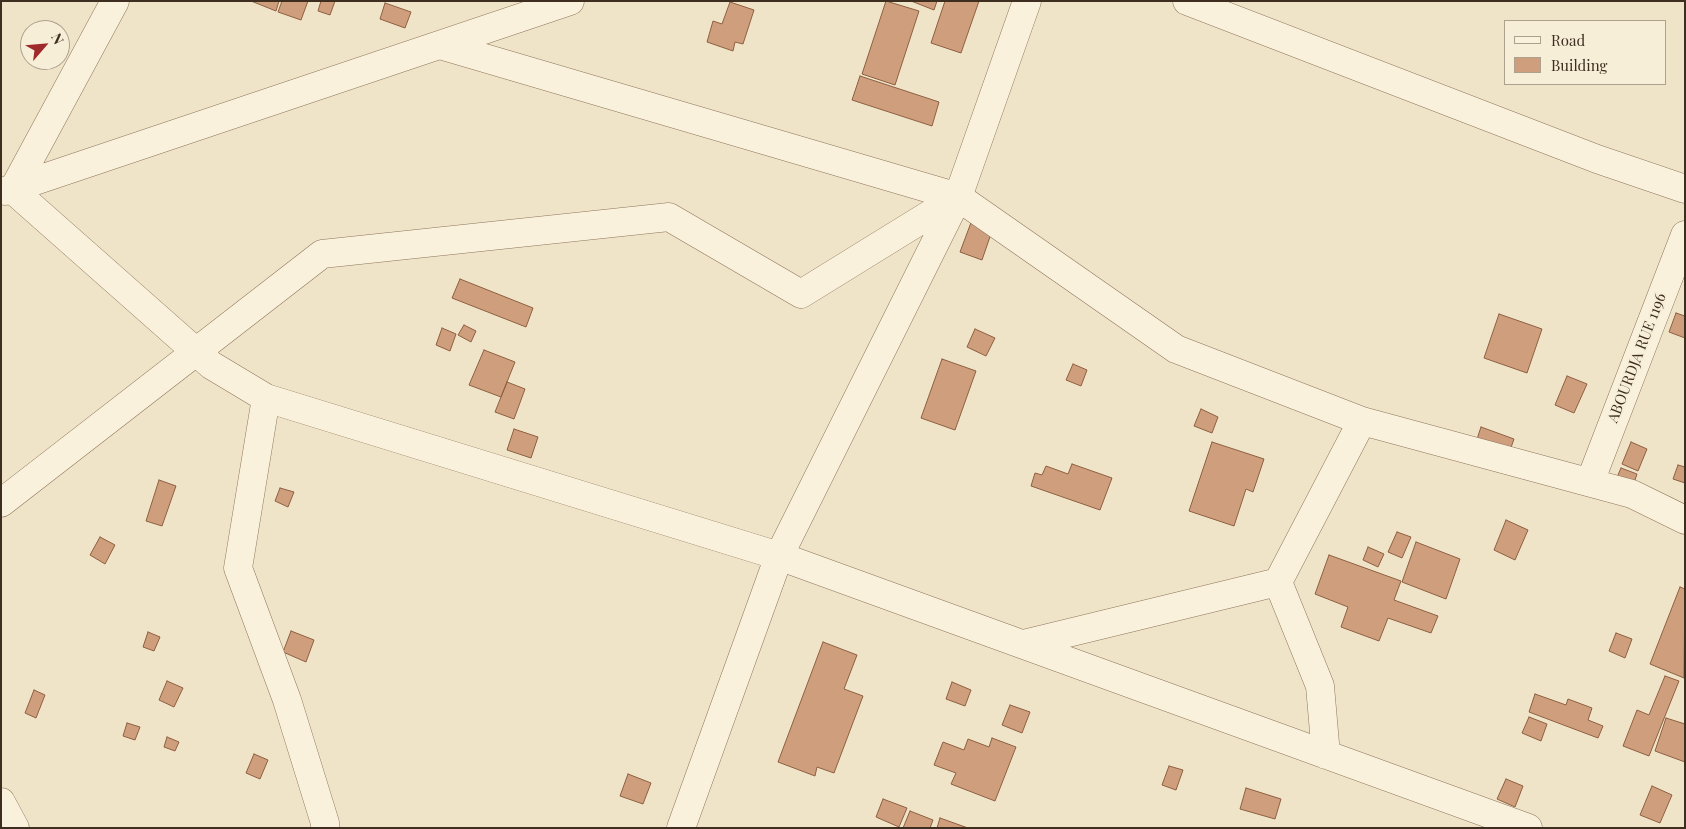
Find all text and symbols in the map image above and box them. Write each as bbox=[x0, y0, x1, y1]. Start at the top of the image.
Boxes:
north arrow bbox=[20, 20, 70, 70]
legend bbox=[1504, 20, 1666, 85]
text: N bbox=[47, 30, 69, 47]
text: Road bbox=[1551, 30, 1585, 50]
text: Building bbox=[1551, 55, 1607, 75]
street label: ABOURDJA RUE 1196 bbox=[1604, 291, 1670, 425]

